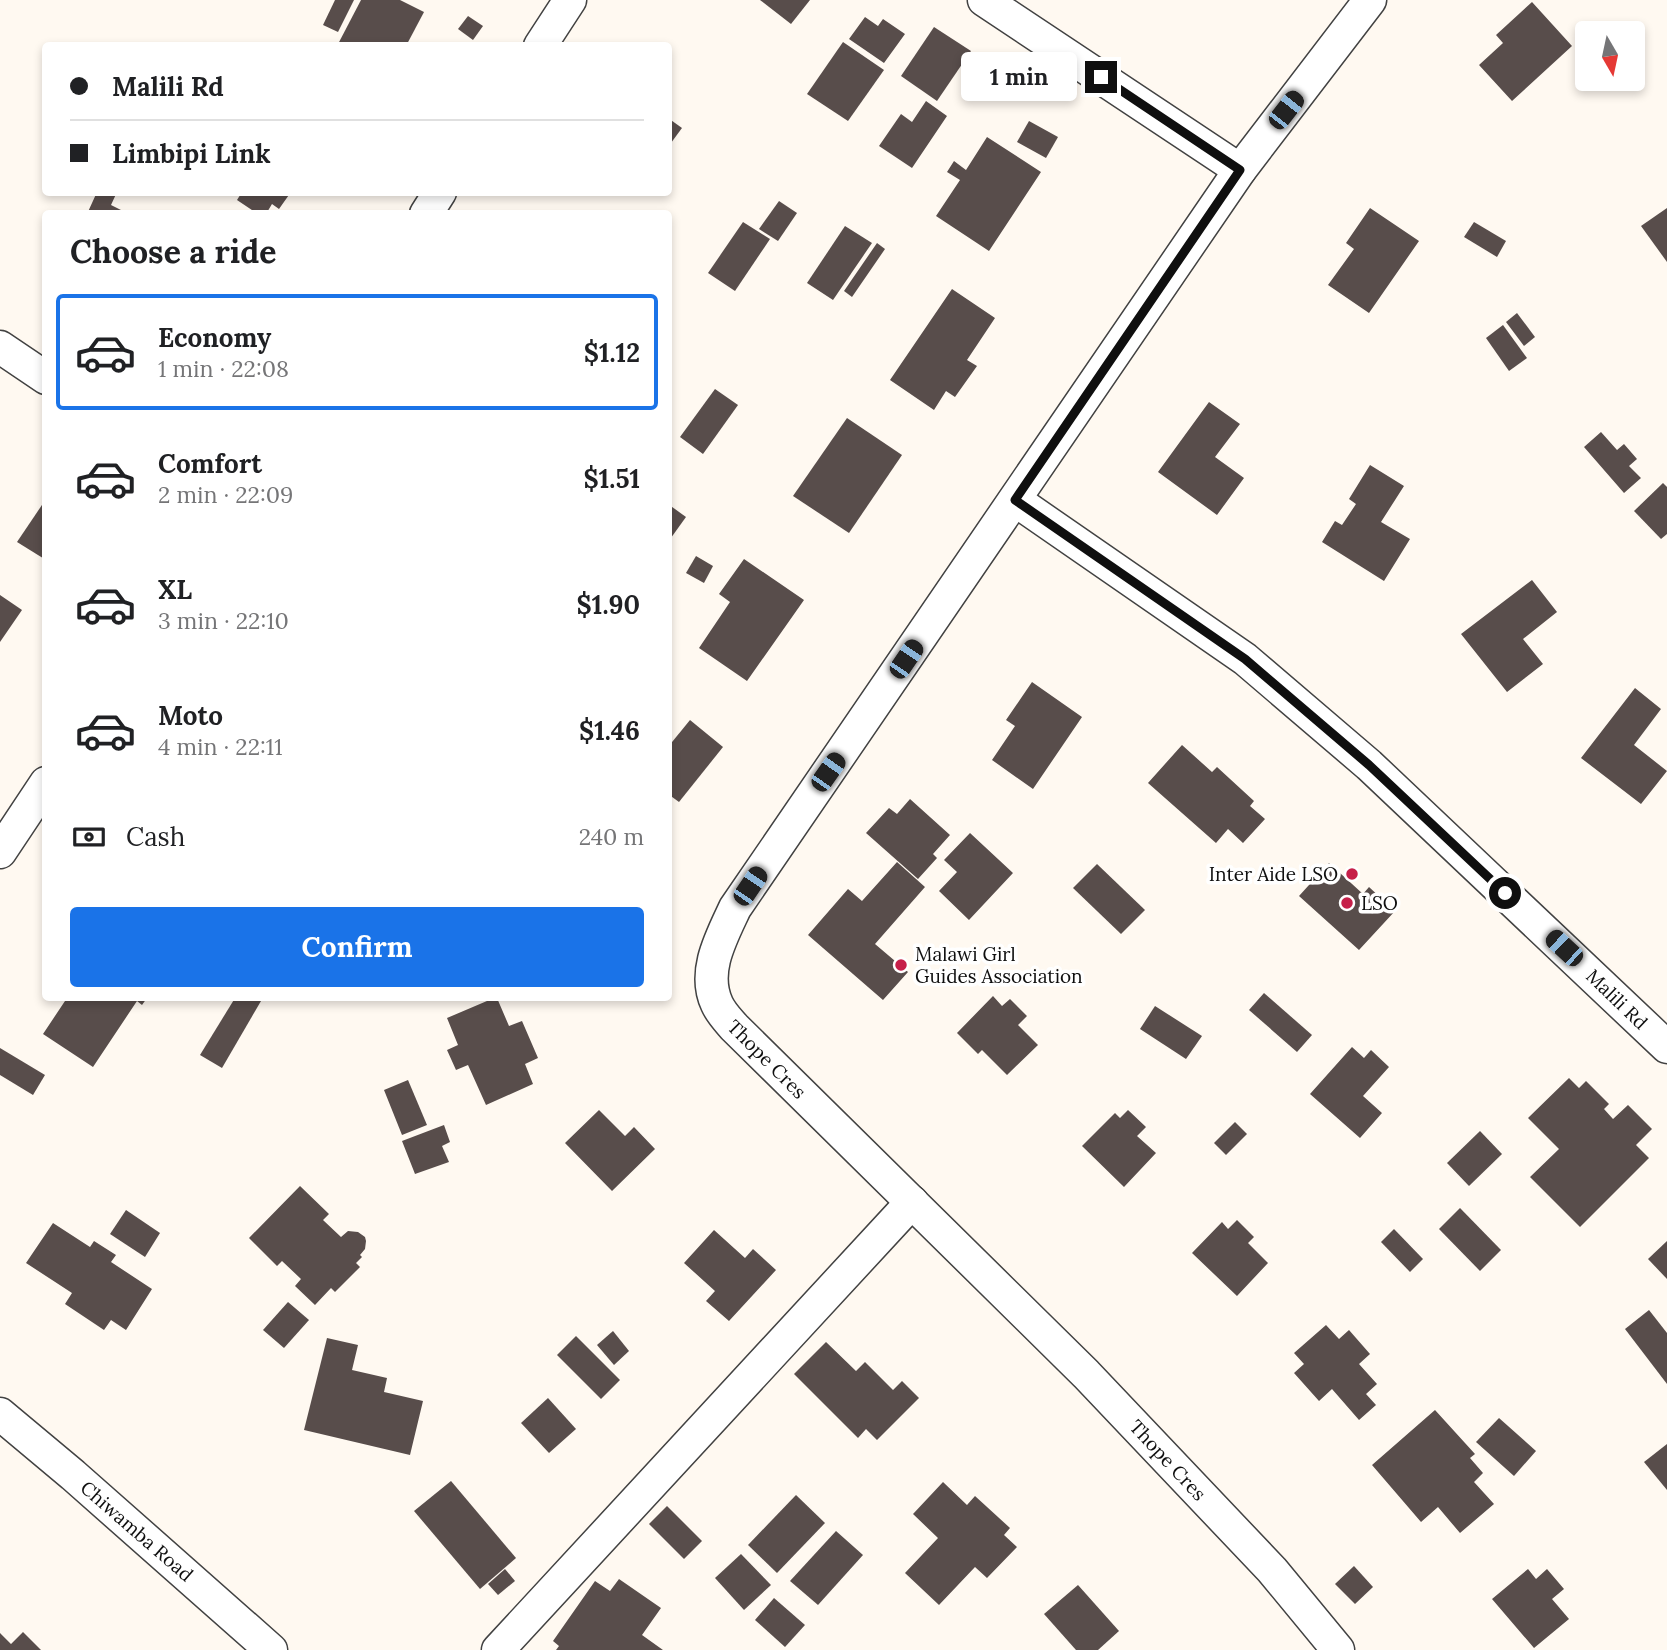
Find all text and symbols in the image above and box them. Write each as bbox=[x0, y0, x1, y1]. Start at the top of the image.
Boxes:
north arrow bbox=[1575, 21, 1645, 91]
map controls bbox=[1575, 21, 1645, 91]
callout: 1 min bbox=[961, 52, 1076, 102]
route end bbox=[1085, 61, 1117, 93]
text: 1 min bbox=[990, 62, 1048, 91]
text: Malili Rd bbox=[112, 70, 224, 103]
car bbox=[1265, 87, 1308, 133]
text: Limbipi Link bbox=[112, 137, 271, 170]
text: Choose a ride bbox=[70, 231, 277, 272]
icon: car bbox=[74, 321, 137, 384]
text: Economy bbox=[158, 321, 271, 354]
text: $1.12 bbox=[584, 336, 640, 369]
text: 1 min · 22:08 bbox=[158, 354, 289, 383]
icon: car bbox=[74, 447, 137, 510]
text: Comfort bbox=[158, 447, 262, 480]
text: $1.51 bbox=[584, 462, 640, 495]
text: 2 min · 22:09 bbox=[158, 480, 293, 509]
icon: car bbox=[74, 573, 137, 636]
text: XL bbox=[158, 573, 192, 606]
text: $1.90 bbox=[577, 588, 640, 621]
text: 3 min · 22:10 bbox=[158, 606, 289, 635]
car bbox=[886, 636, 927, 682]
icon: car bbox=[74, 699, 137, 762]
text: Moto bbox=[158, 699, 223, 732]
text: $1.46 bbox=[579, 714, 640, 747]
text: 4 min · 22:11 bbox=[158, 732, 283, 761]
car bbox=[808, 749, 849, 795]
icon: cash bbox=[70, 818, 108, 856]
text: Cash bbox=[126, 820, 185, 853]
text: 240 m bbox=[579, 822, 644, 851]
place label: Inter Aide LSO bbox=[1209, 862, 1338, 886]
car bbox=[730, 863, 771, 909]
marker: Inter Aide LSO bbox=[1344, 866, 1360, 882]
route start bbox=[1489, 877, 1521, 909]
place label: LSO bbox=[1361, 891, 1398, 915]
marker: LSO bbox=[1339, 895, 1355, 911]
button: Confirm bbox=[70, 907, 644, 987]
car bbox=[1542, 926, 1587, 970]
place label: Malawi Girl Guides Association bbox=[915, 942, 1083, 988]
marker: Malawi Girl Guides Association bbox=[893, 957, 909, 973]
street label: Malili Rd bbox=[1581, 964, 1653, 1034]
street label: Thope Cres bbox=[723, 1015, 812, 1104]
street label: Thope Cres bbox=[1125, 1415, 1212, 1506]
street label: Chiwamba Road bbox=[76, 1475, 198, 1587]

